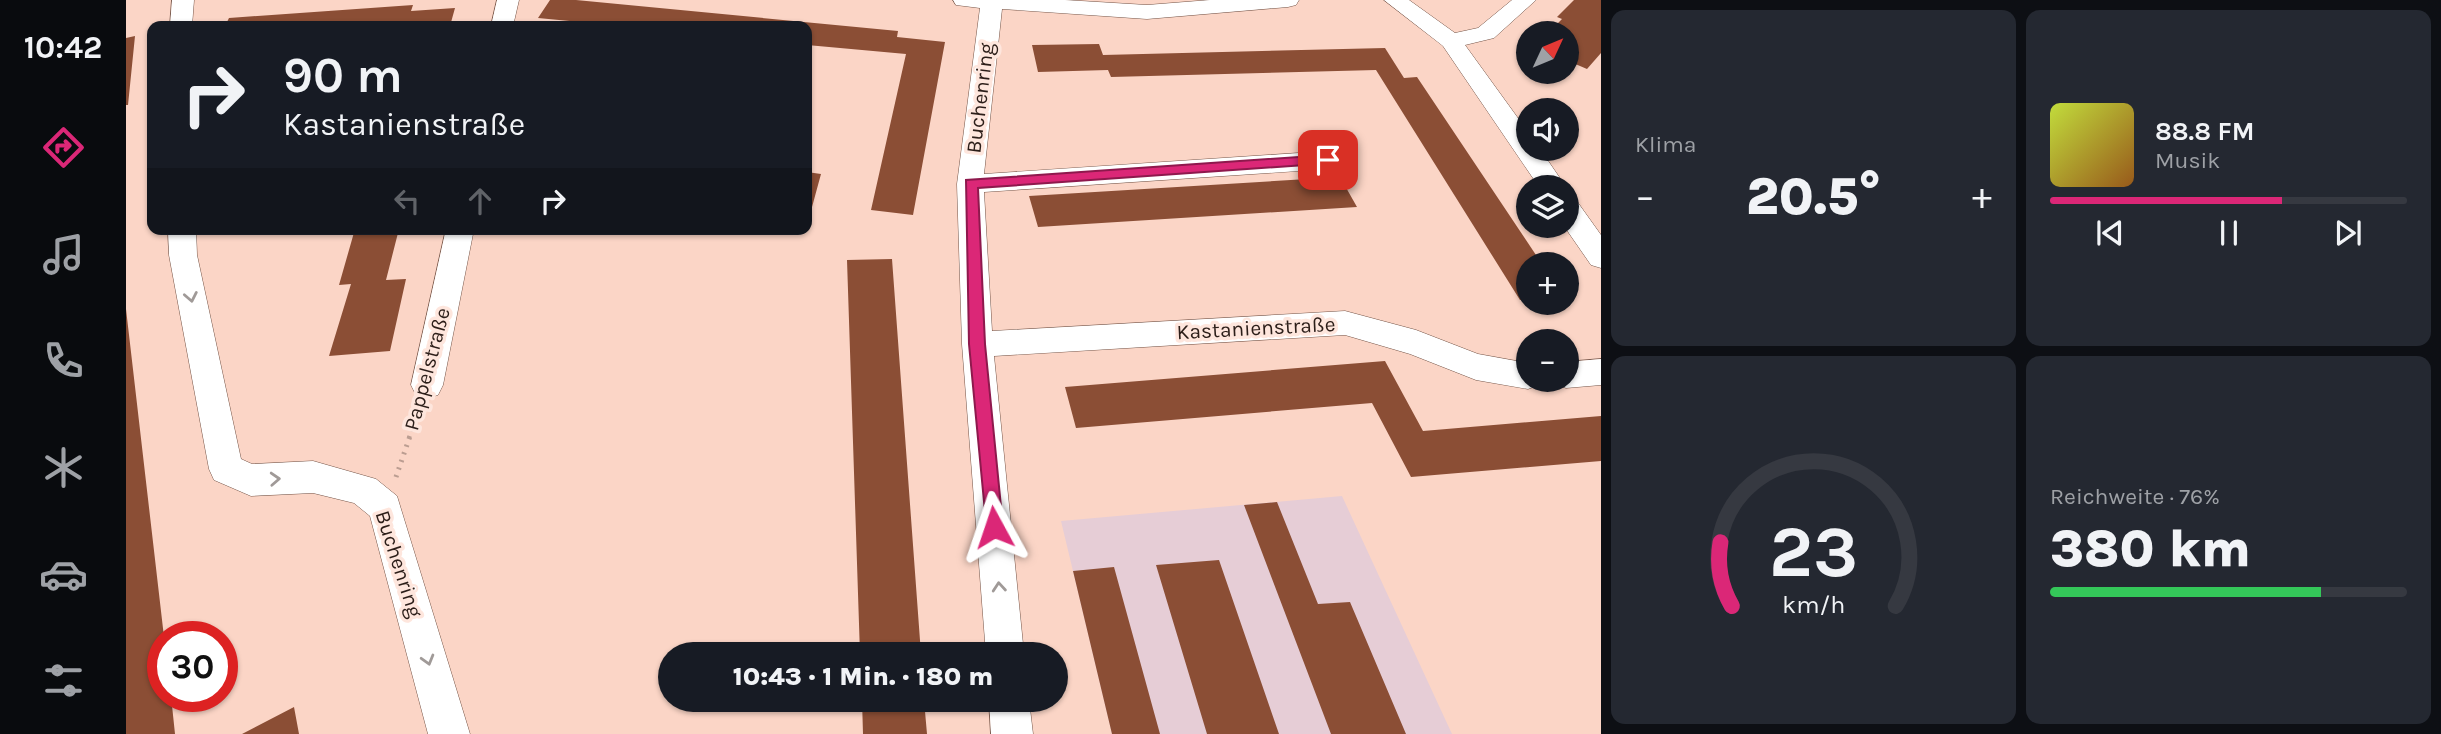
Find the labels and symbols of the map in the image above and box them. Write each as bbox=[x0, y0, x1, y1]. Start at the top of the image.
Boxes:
north arrow bbox=[1516, 21, 1578, 84]
street label: Buchenring bbox=[961, 41, 999, 155]
pin bbox=[1298, 130, 1358, 190]
one-way arrow bbox=[183, 291, 198, 303]
street label: Pappelstraße bbox=[399, 305, 455, 433]
street label: Kastanienstraße bbox=[1176, 312, 1336, 344]
one-way arrow bbox=[270, 471, 281, 486]
position arrow bbox=[957, 490, 1031, 564]
street label: Buchenring bbox=[370, 507, 428, 621]
one-way arrow bbox=[992, 581, 1007, 592]
speed limit sign: 30 bbox=[147, 621, 238, 712]
one-way arrow bbox=[420, 654, 434, 666]

